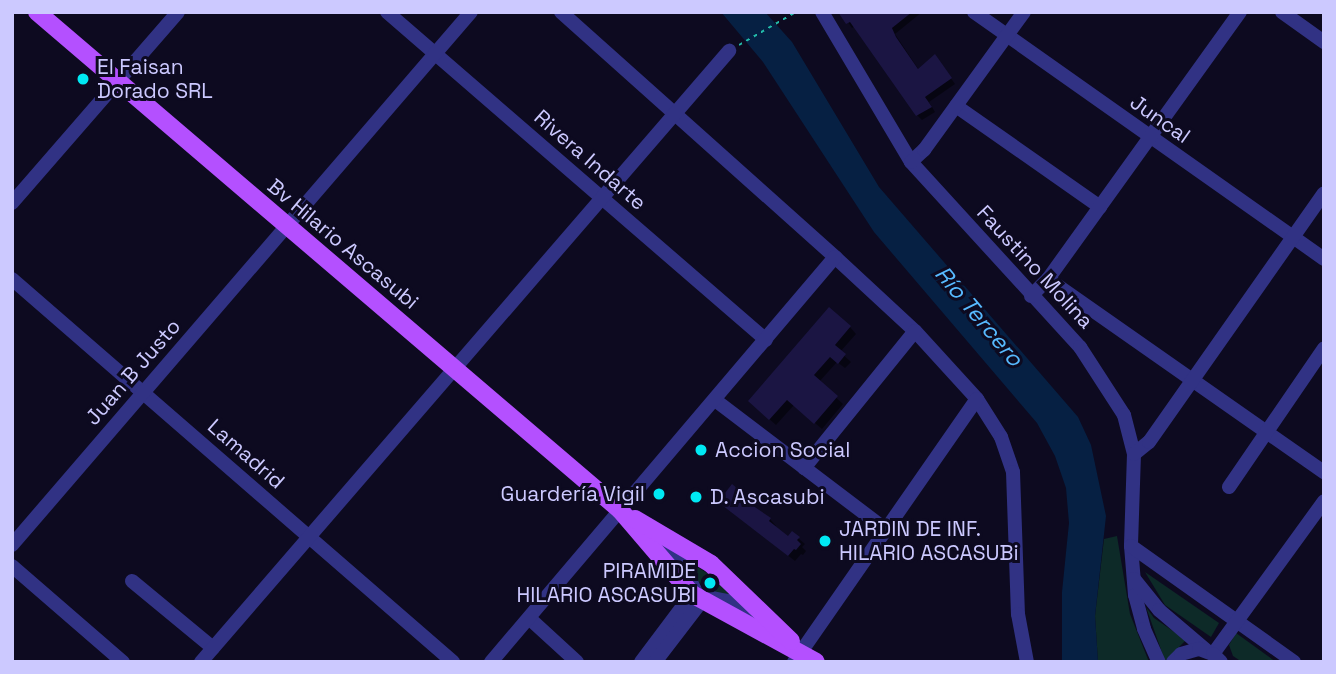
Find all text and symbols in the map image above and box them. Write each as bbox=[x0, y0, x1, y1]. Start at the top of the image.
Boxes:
place label: El Faisan Dorado SRL bbox=[97, 54, 213, 104]
marker: El Faisan Dorado SRL bbox=[75, 71, 91, 87]
street label: Juncal bbox=[1125, 89, 1195, 149]
street label: Rivera Indarte bbox=[529, 105, 651, 215]
street label: Bv Hilario Ascasubi bbox=[262, 173, 424, 315]
street label: Faustino Molina bbox=[972, 200, 1098, 334]
water label: Río Tercero bbox=[929, 260, 1029, 372]
street label: Juan B Justo bbox=[80, 314, 186, 430]
street label: Lamadrid bbox=[202, 414, 290, 494]
place label: Accion Social bbox=[715, 437, 851, 463]
marker: Accion Social bbox=[693, 442, 709, 458]
place label: Guardería Vigil bbox=[500, 481, 645, 507]
place label: D. Ascasubi bbox=[710, 484, 826, 510]
marker: Guardería Vigil bbox=[651, 486, 667, 502]
marker: D. Ascasubi bbox=[688, 489, 704, 505]
place label: JARDIN DE INF. HILARIO ASCASUBi bbox=[839, 516, 1019, 566]
marker: JARDIN DE INF. HILARIO ASCASUBi bbox=[817, 533, 833, 549]
place label: PIRAMIDE HILARIO ASCASUBI bbox=[516, 558, 696, 608]
marker: PIRAMIDE HILARIO ASCASUBI bbox=[702, 575, 718, 591]

